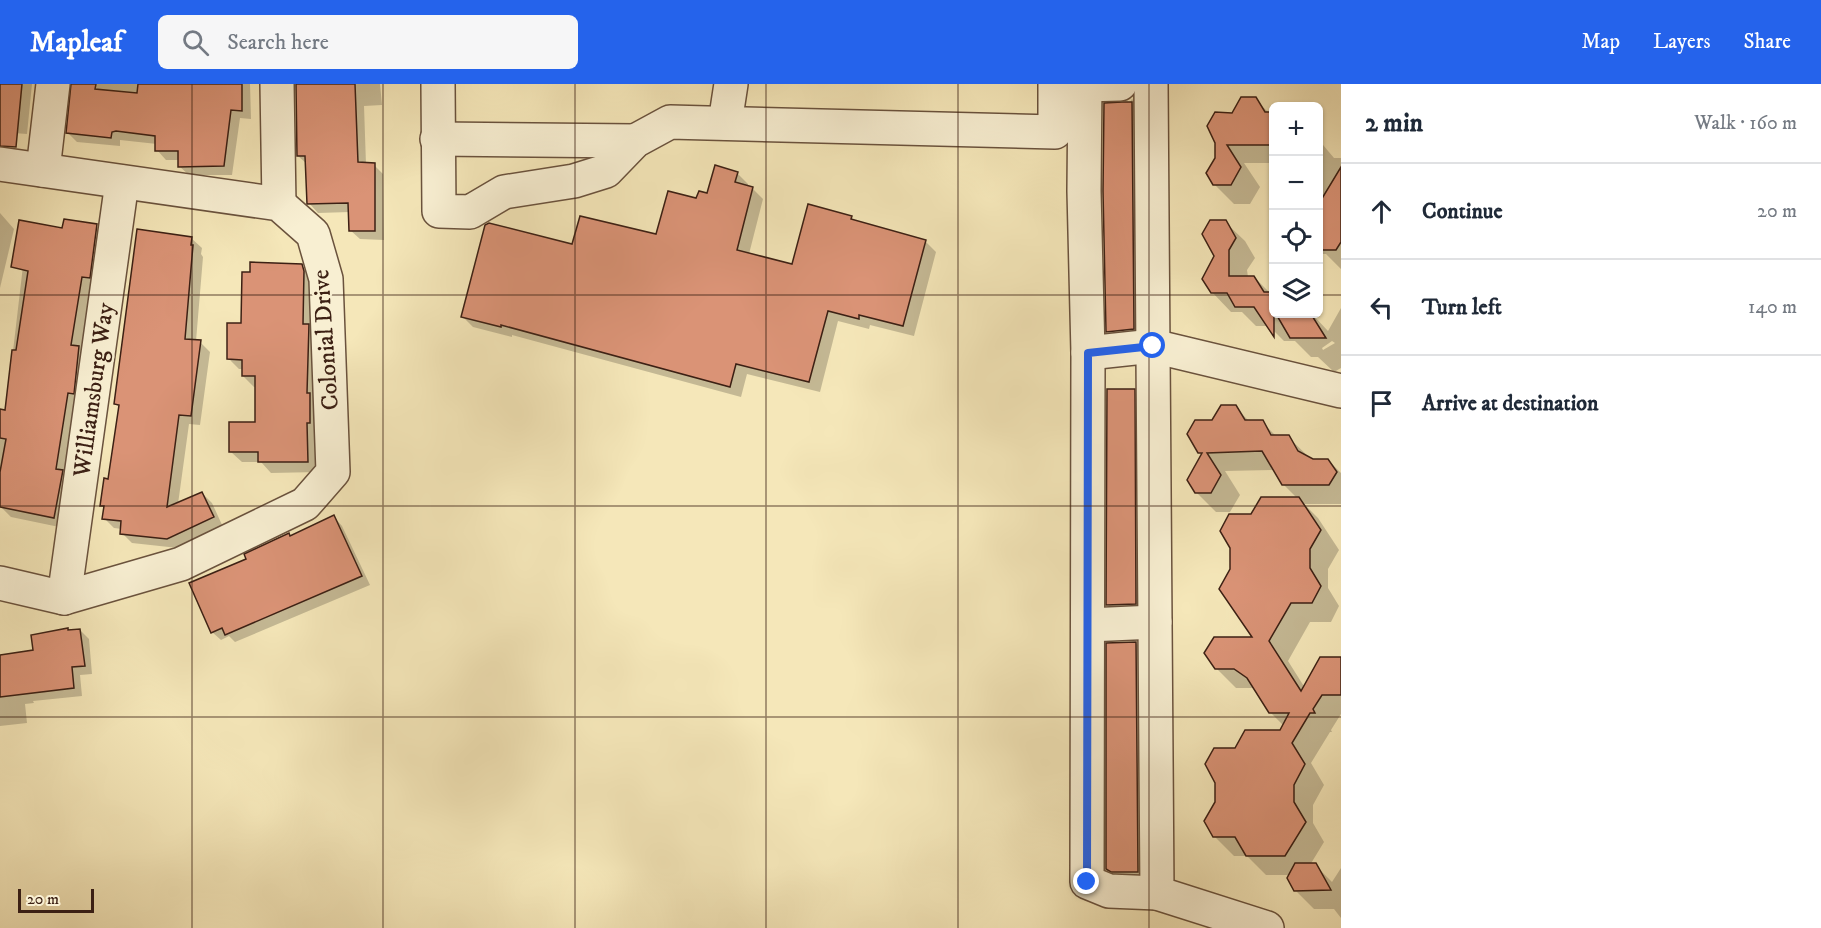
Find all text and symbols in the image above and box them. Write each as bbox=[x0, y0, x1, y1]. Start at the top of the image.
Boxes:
search box bbox=[158, 15, 578, 69]
text: Mapleaf bbox=[30, 25, 122, 60]
icon: search bbox=[179, 26, 212, 59]
text: Search here bbox=[227, 29, 329, 56]
text: Map bbox=[1581, 29, 1620, 55]
text: Layers bbox=[1653, 29, 1711, 55]
text: Share bbox=[1744, 29, 1791, 55]
map controls bbox=[1269, 102, 1323, 318]
button: + bbox=[1269, 102, 1323, 156]
text: 2 min bbox=[1365, 107, 1423, 140]
text: Walk · 160 m bbox=[1694, 111, 1797, 136]
button: − bbox=[1269, 156, 1323, 210]
icon: ahead bbox=[1365, 195, 1398, 228]
text: Continue bbox=[1422, 198, 1503, 225]
text: 20 m bbox=[1757, 199, 1797, 224]
button: locate bbox=[1269, 210, 1323, 264]
button: layers bbox=[1269, 264, 1323, 318]
street label: Colonial Drive bbox=[306, 269, 346, 411]
icon: left bbox=[1365, 291, 1398, 324]
text: Turn left bbox=[1422, 294, 1502, 321]
text: 140 m bbox=[1748, 295, 1797, 320]
street label: Williamsburg Way bbox=[67, 300, 121, 480]
route start bbox=[1139, 332, 1165, 358]
icon: arrive bbox=[1365, 387, 1398, 420]
text: Arrive at destination bbox=[1422, 390, 1599, 417]
route end bbox=[1073, 868, 1099, 894]
scale bar bbox=[18, 886, 94, 914]
text: 20 m bbox=[27, 889, 59, 909]

